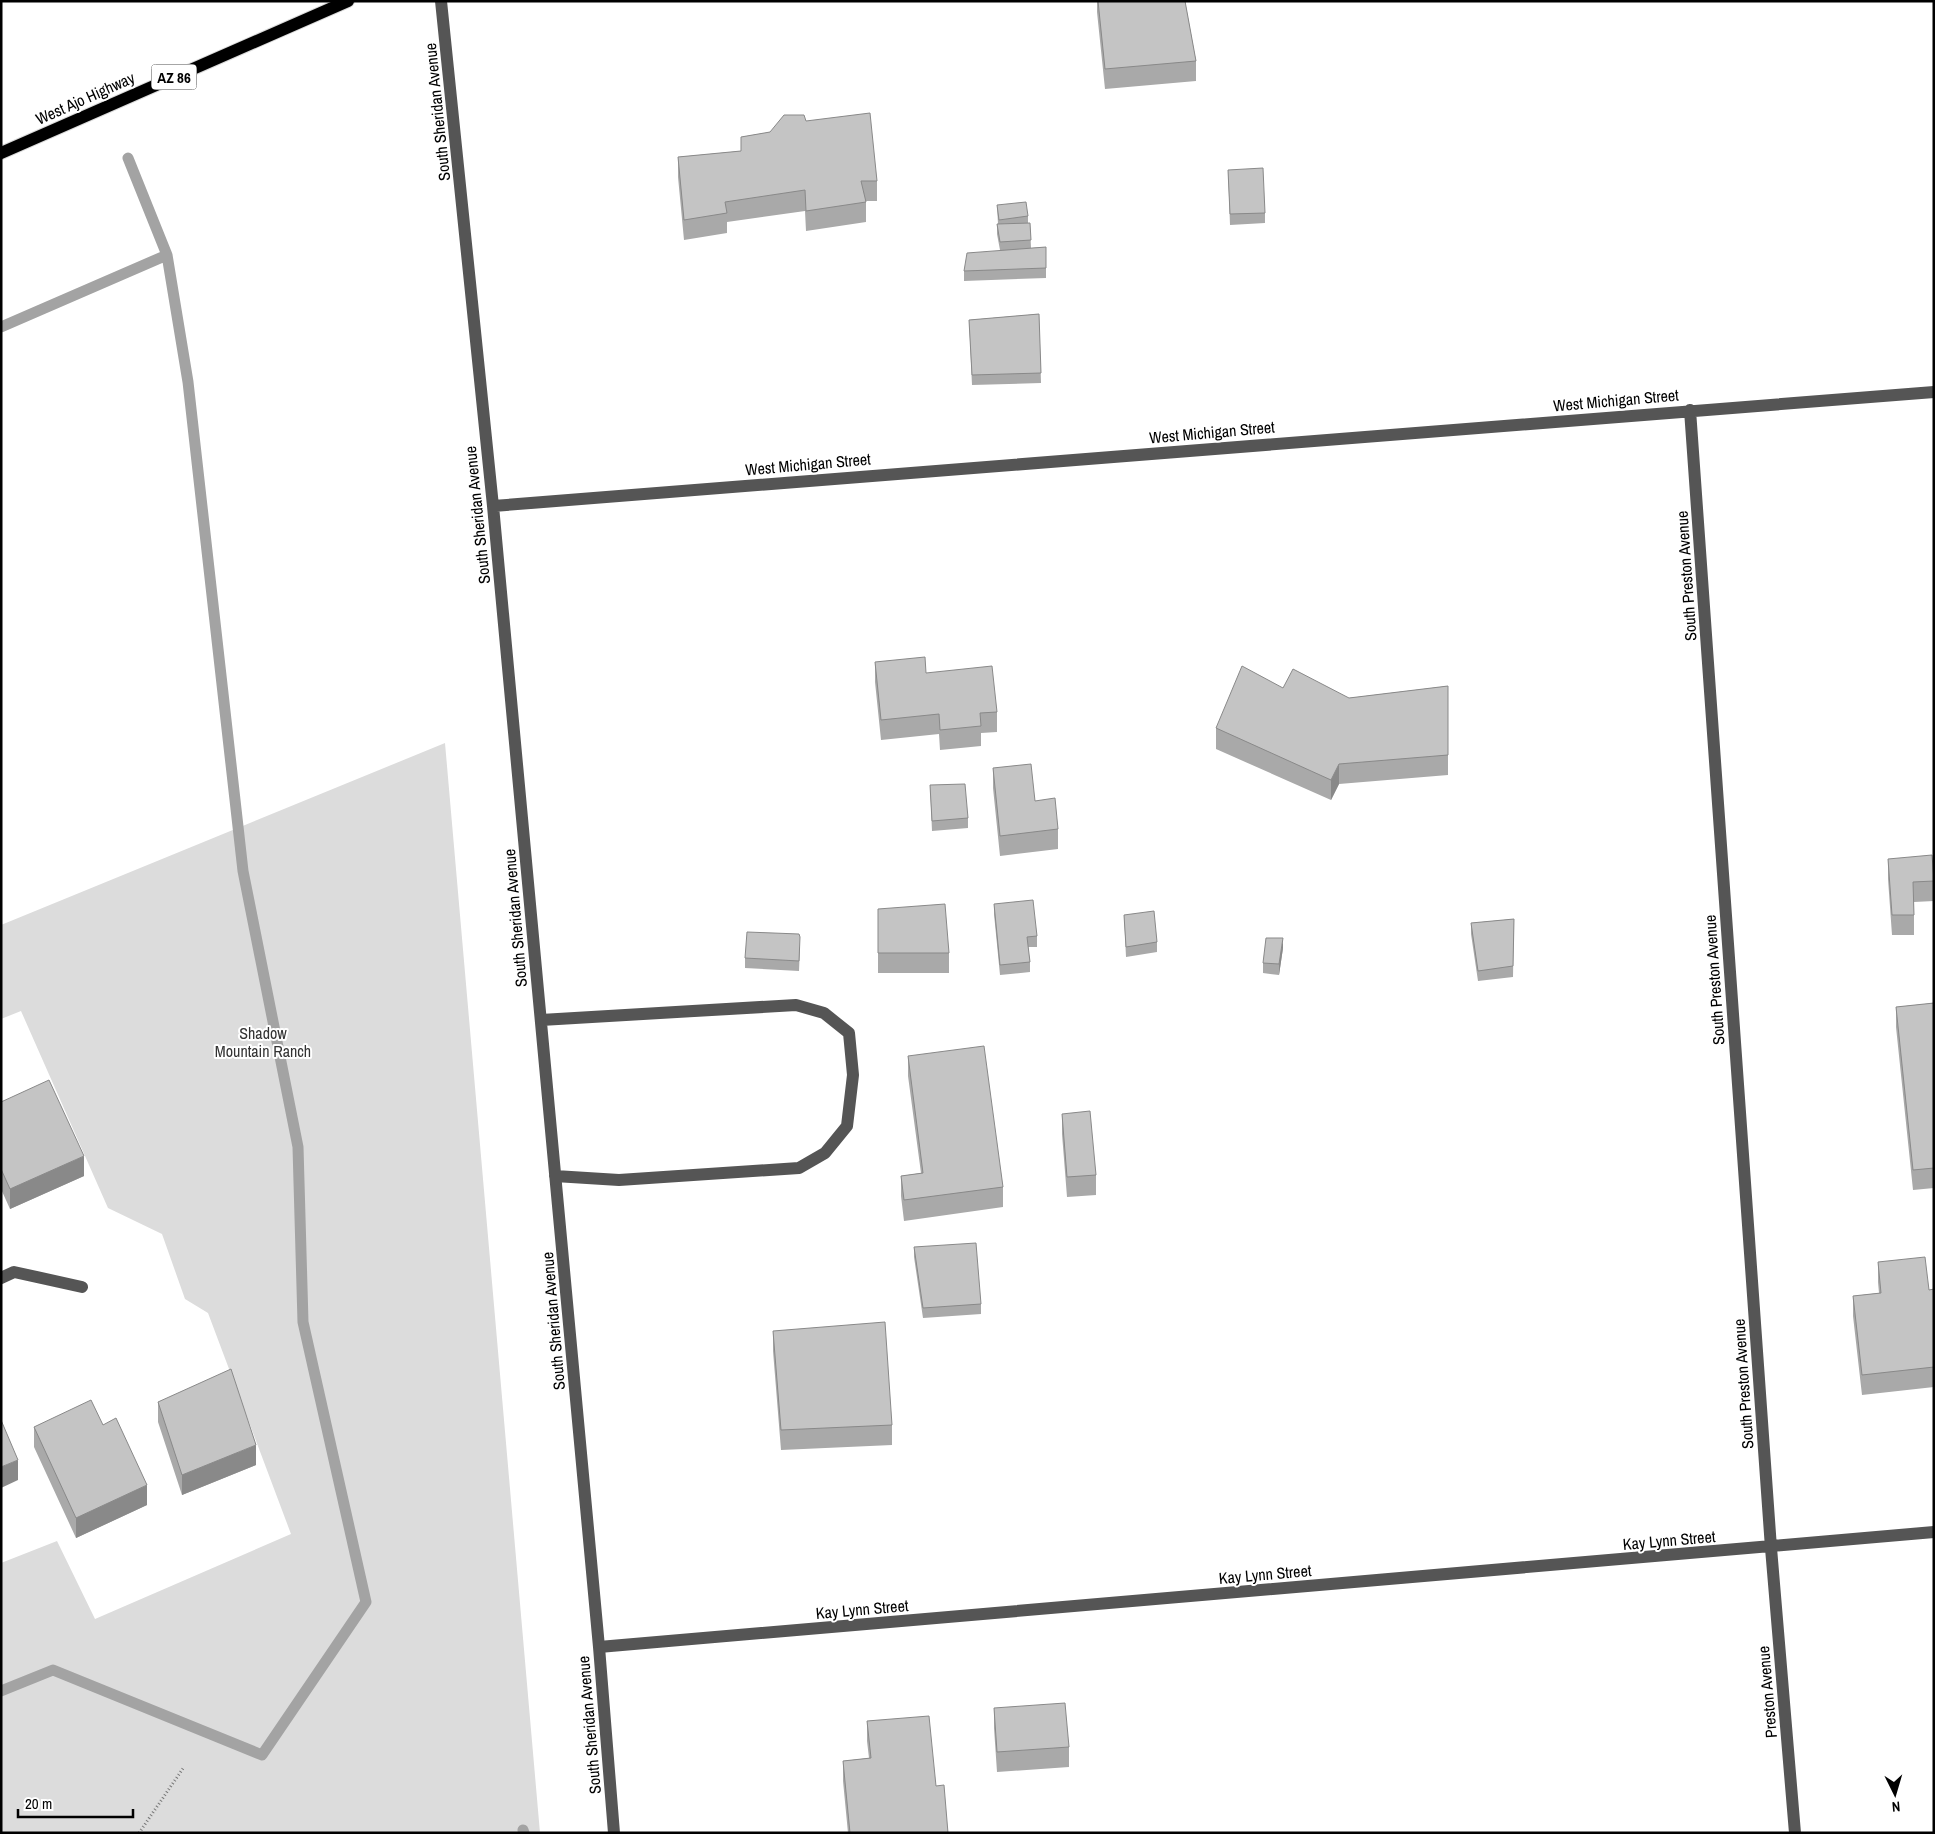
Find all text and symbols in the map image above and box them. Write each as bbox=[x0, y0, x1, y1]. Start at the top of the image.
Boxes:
street label: South Sheridan Avenue bbox=[419, 42, 455, 182]
road number: AZ 86 bbox=[152, 64, 196, 90]
street label: West Ajo Highway bbox=[32, 66, 138, 130]
street label: West Michigan Street bbox=[1552, 384, 1680, 416]
street label: West Michigan Street bbox=[1148, 416, 1276, 448]
street label: South Sheridan Avenue bbox=[459, 445, 495, 585]
street label: West Michigan Street bbox=[744, 448, 872, 480]
street label: South Preston Avenue bbox=[1670, 510, 1702, 642]
street label: South Sheridan Avenue bbox=[498, 848, 532, 988]
street label: South Preston Avenue bbox=[1698, 914, 1730, 1046]
park label: Shadow Mountain Ranch bbox=[215, 1022, 311, 1062]
street label: South Sheridan Avenue bbox=[536, 1251, 570, 1391]
street label: South Preston Avenue bbox=[1727, 1318, 1759, 1450]
street label: Kay Lynn Street bbox=[1622, 1525, 1717, 1555]
street label: Kay Lynn Street bbox=[1218, 1559, 1313, 1589]
street label: Kay Lynn Street bbox=[815, 1594, 910, 1624]
street label: Preston Avenue bbox=[1752, 1645, 1782, 1739]
street label: South Sheridan Avenue bbox=[572, 1655, 606, 1795]
north arrow bbox=[1870, 1769, 1920, 1819]
scale bar bbox=[18, 1786, 132, 1818]
text: 20 m bbox=[25, 1793, 52, 1814]
text: N bbox=[1891, 1798, 1901, 1816]

